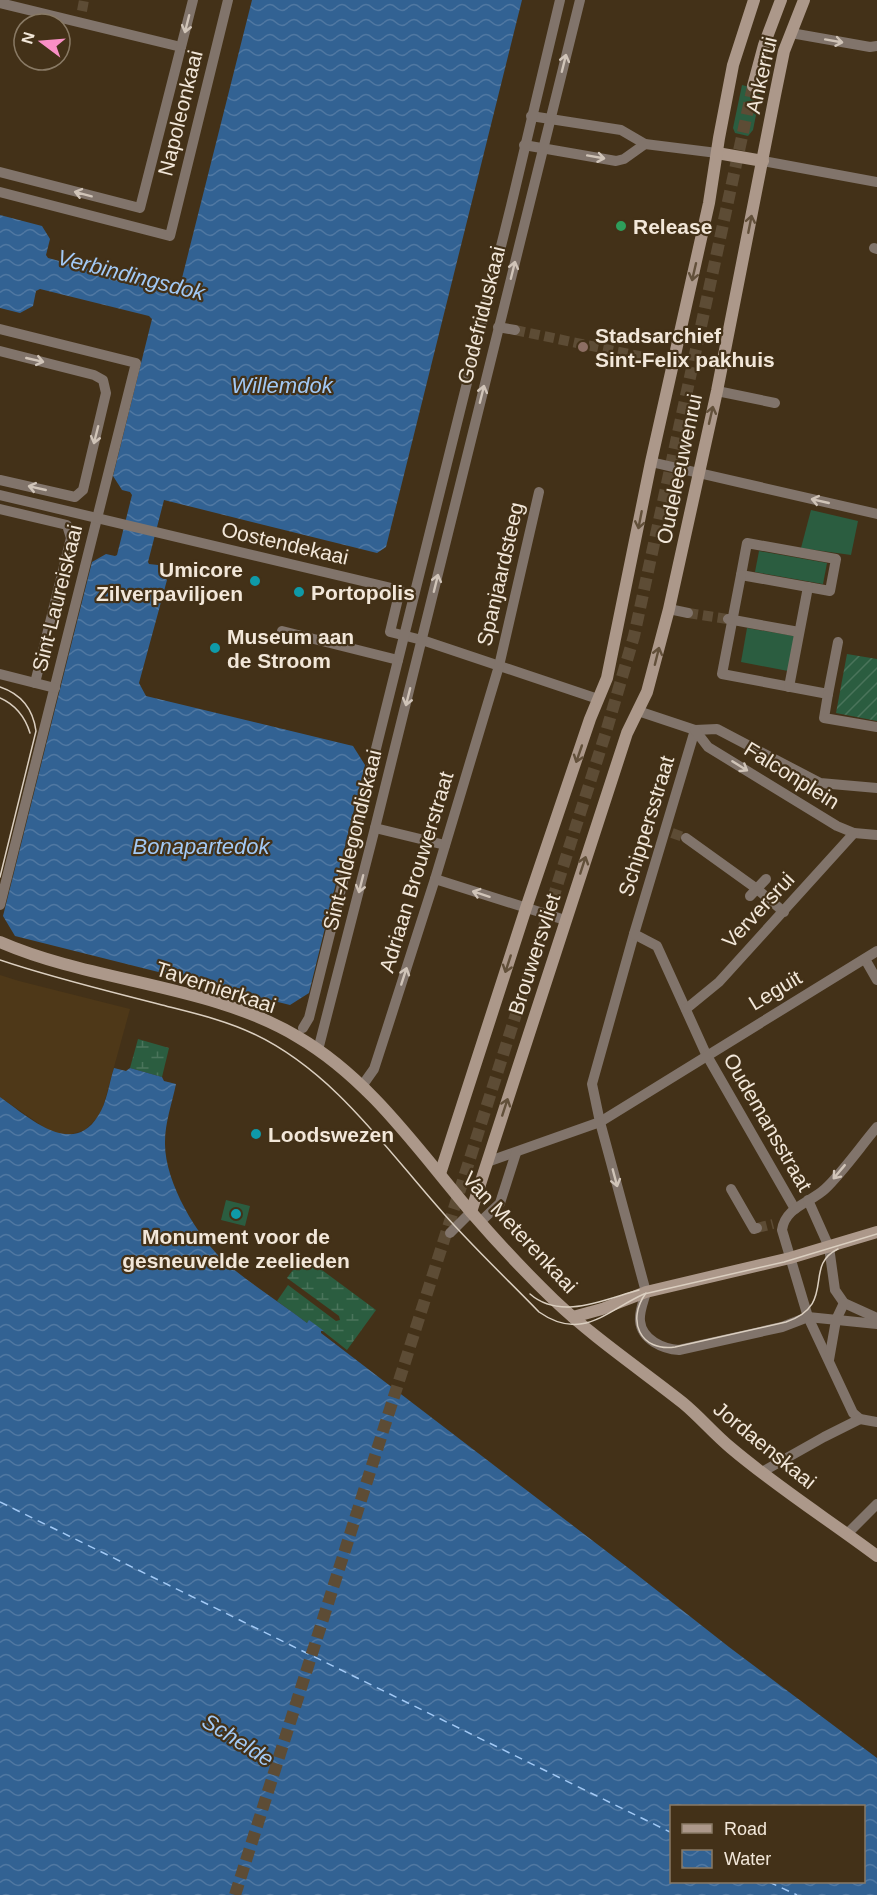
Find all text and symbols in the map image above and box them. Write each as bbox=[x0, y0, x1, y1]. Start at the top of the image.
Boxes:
north arrow bbox=[12, 12, 72, 72]
one-way arrow bbox=[180, 14, 192, 33]
text: N bbox=[18, 30, 38, 46]
street label: Ankerrui bbox=[741, 34, 781, 116]
one-way arrow bbox=[823, 36, 843, 47]
street label: Napoleonkaai bbox=[153, 48, 207, 178]
one-way arrow bbox=[559, 53, 571, 72]
one-way arrow bbox=[586, 152, 606, 163]
one-way arrow bbox=[74, 187, 93, 199]
place label: Release bbox=[633, 215, 712, 238]
one-way arrow bbox=[745, 215, 756, 235]
marker: Release bbox=[614, 219, 628, 233]
street label: Godefriduskaai bbox=[453, 244, 509, 386]
water label: Verbindingsdok bbox=[55, 245, 208, 306]
one-way arrow bbox=[507, 261, 519, 280]
one-way arrow bbox=[688, 262, 699, 281]
place label: Stadsarchief Sint-Felix pakhuis bbox=[595, 324, 775, 371]
marker: Stadsarchief Sint-Felix pakhuis bbox=[576, 340, 590, 354]
one-way arrow bbox=[25, 355, 44, 366]
water label: Willemdok bbox=[231, 373, 334, 398]
one-way arrow bbox=[477, 385, 488, 404]
street label: Oudeleeuwenrui bbox=[652, 392, 706, 546]
one-way arrow bbox=[706, 406, 717, 426]
one-way arrow bbox=[90, 425, 101, 444]
one-way arrow bbox=[28, 482, 47, 494]
one-way arrow bbox=[811, 494, 830, 506]
street label: Spanjaardsteeg bbox=[472, 500, 528, 648]
one-way arrow bbox=[634, 509, 645, 529]
street label: Oostendekaai bbox=[219, 517, 351, 569]
street label: Sint-Laureiskaai bbox=[28, 522, 86, 674]
place label: Umicore Zilverpaviljoen bbox=[96, 558, 243, 605]
marker: Umicore Zilverpaviljoen bbox=[248, 574, 262, 588]
one-way arrow bbox=[430, 574, 442, 593]
place label: Portopolis bbox=[311, 581, 415, 604]
marker: Portopolis bbox=[292, 585, 306, 599]
place label: Museum aan de Stroom bbox=[227, 625, 354, 672]
marker: Museum aan de Stroom bbox=[208, 641, 222, 655]
one-way arrow bbox=[651, 647, 663, 666]
one-way arrow bbox=[401, 687, 413, 706]
street label: Falconplein bbox=[740, 737, 844, 813]
one-way arrow bbox=[572, 744, 583, 763]
street label: Sint-Aldegondiskaai bbox=[318, 747, 386, 933]
street label: Schippersstraat bbox=[614, 753, 678, 899]
one-way arrow bbox=[731, 761, 748, 773]
street label: Adriaan Brouwerstraat bbox=[374, 769, 458, 975]
water label: Bonapartedok bbox=[133, 834, 270, 859]
one-way arrow bbox=[579, 856, 590, 875]
street label: Verversrui bbox=[717, 868, 799, 952]
one-way arrow bbox=[354, 875, 366, 894]
one-way arrow bbox=[472, 887, 491, 898]
street label: Brouwersvliet bbox=[504, 890, 564, 1017]
one-way arrow bbox=[502, 954, 513, 973]
street label: Tavernierkaai bbox=[153, 957, 279, 1017]
street label: Leguit bbox=[745, 965, 806, 1015]
one-way arrow bbox=[399, 967, 410, 986]
street label: Oudemansstraat bbox=[719, 1049, 817, 1195]
one-way arrow bbox=[500, 1098, 511, 1117]
place label: Loodswezen bbox=[268, 1123, 394, 1146]
marker: Loodswezen bbox=[249, 1127, 263, 1141]
one-way arrow bbox=[833, 1164, 846, 1180]
street label: Van Meterenkaai bbox=[458, 1167, 582, 1297]
one-way arrow bbox=[610, 1168, 622, 1187]
marker: Monument voor de gesneuvelde zeelieden bbox=[229, 1207, 243, 1221]
place label: Monument voor de gesneuvelde zeelieden bbox=[122, 1225, 350, 1272]
street label: Jordaenskaai bbox=[709, 1397, 821, 1493]
water label: Schelde bbox=[198, 1708, 278, 1772]
legend bbox=[670, 1805, 865, 1883]
text: Road bbox=[724, 1819, 767, 1839]
text: Water bbox=[724, 1849, 771, 1869]

